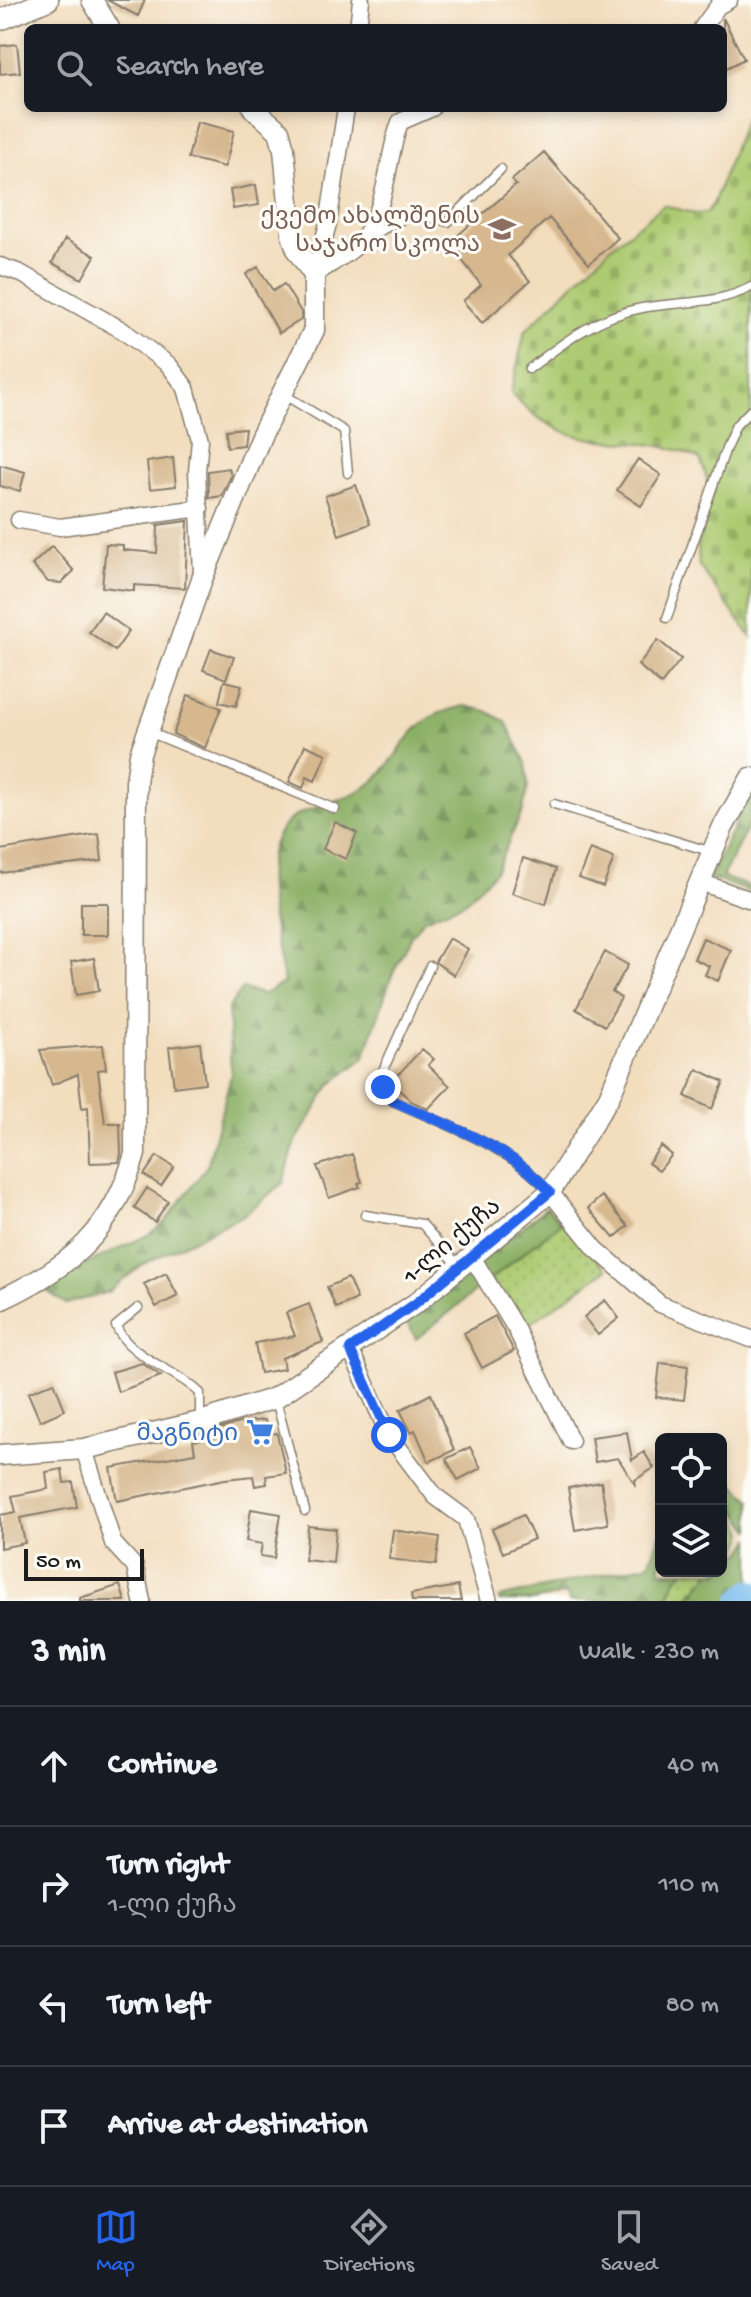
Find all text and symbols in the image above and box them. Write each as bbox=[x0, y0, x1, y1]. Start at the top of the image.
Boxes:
search box bbox=[24, 24, 727, 112]
icon: search bbox=[52, 46, 96, 90]
text: Search here bbox=[116, 51, 264, 86]
place label: ქვემო ახალშენის საჯარო სკოლა bbox=[261, 204, 480, 261]
school or university icon: ქვემო ახალშენის საჯარო სკოლა bbox=[487, 214, 517, 244]
route end bbox=[365, 1069, 401, 1105]
street label: 1-ლი ქუჩა bbox=[398, 1193, 508, 1293]
supermarket icon: მაგნიტი bbox=[245, 1417, 275, 1447]
route start bbox=[371, 1417, 407, 1453]
place label: მაგნიტი bbox=[136, 1421, 238, 1450]
map controls bbox=[655, 1433, 727, 1577]
button: locate bbox=[655, 1433, 727, 1505]
button: layers bbox=[655, 1505, 727, 1577]
scale bar bbox=[24, 1545, 144, 1581]
text: 50 m bbox=[36, 1550, 81, 1576]
text: 3 min bbox=[32, 1633, 105, 1673]
text: Walk · 230 m bbox=[579, 1638, 719, 1669]
icon: ahead bbox=[32, 1744, 76, 1788]
text: Continue bbox=[108, 1749, 217, 1784]
text: 40 m bbox=[667, 1751, 719, 1782]
text: Turn right bbox=[108, 1849, 228, 1884]
icon: right bbox=[32, 1864, 76, 1908]
text: 110 m bbox=[659, 1871, 719, 1902]
text: 1-ლი ქუჩა bbox=[108, 1892, 237, 1923]
icon: left bbox=[32, 1984, 76, 2028]
text: Turn left bbox=[108, 1989, 209, 2024]
text: 80 m bbox=[665, 1991, 719, 2022]
icon: arrive bbox=[32, 2104, 76, 2148]
text: Arrive at destination bbox=[108, 2109, 368, 2144]
tab: Map bbox=[94, 2205, 138, 2279]
tab: Directions bbox=[325, 2205, 414, 2279]
tab: Saved bbox=[601, 2205, 657, 2279]

